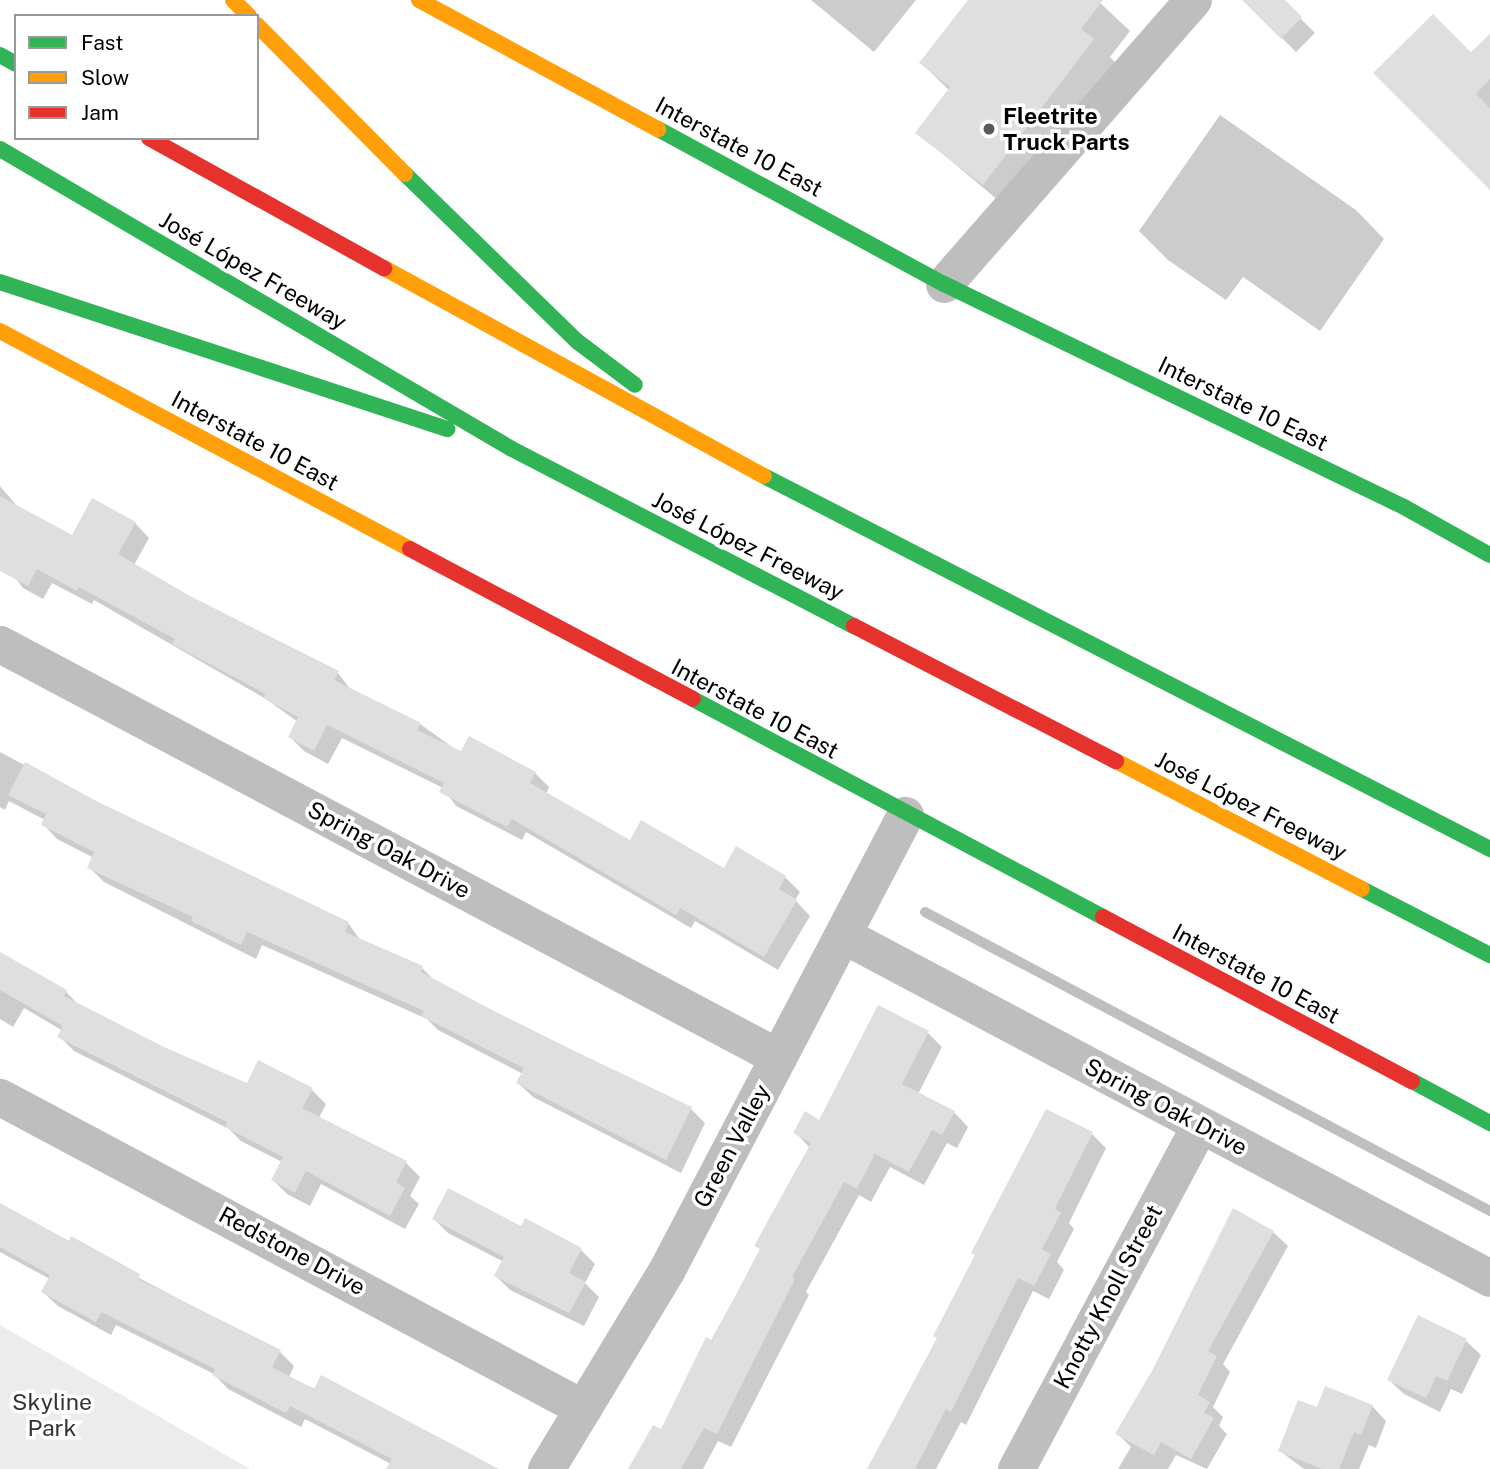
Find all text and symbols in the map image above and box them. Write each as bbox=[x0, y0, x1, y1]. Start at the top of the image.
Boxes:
legend bbox=[14, 14, 259, 140]
text: Fast bbox=[81, 30, 123, 55]
text: Slow bbox=[81, 65, 129, 90]
street label: Interstate 10 East bbox=[651, 91, 827, 203]
text: Jam bbox=[81, 100, 119, 125]
place label: Fleetrite Truck Parts bbox=[1003, 102, 1130, 156]
marker: Fleetrite Truck Parts bbox=[981, 121, 997, 137]
street label: José López Freeway bbox=[154, 206, 352, 336]
street label: Interstate 10 East bbox=[1154, 351, 1332, 457]
street label: Interstate 10 East bbox=[167, 385, 343, 497]
street label: José López Freeway bbox=[647, 486, 849, 606]
street label: Interstate 10 East bbox=[667, 653, 843, 765]
street label: José López Freeway bbox=[1150, 746, 1352, 866]
street label: Spring Oak Drive bbox=[303, 796, 475, 904]
street label: Interstate 10 East bbox=[1168, 918, 1344, 1030]
street label: Spring Oak Drive bbox=[1080, 1053, 1252, 1161]
street label: Green Valley bbox=[688, 1079, 776, 1213]
street label: Knotty Knoll Street bbox=[1048, 1200, 1168, 1394]
street label: Redstone Drive bbox=[214, 1201, 370, 1301]
park label: Skyline Park bbox=[12, 1388, 92, 1442]

